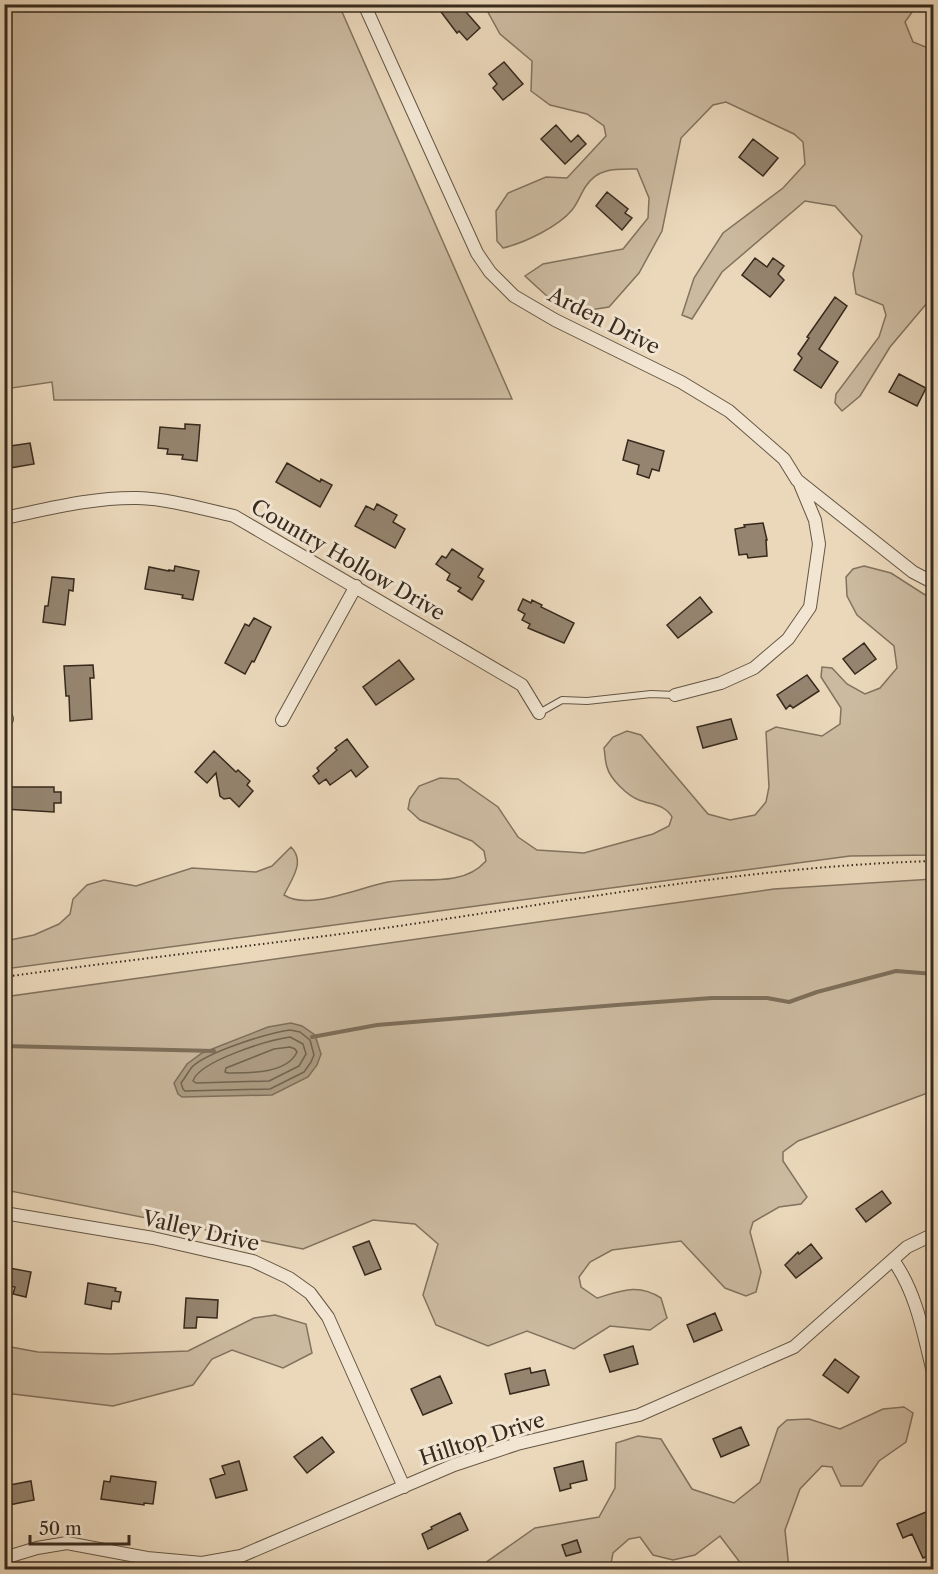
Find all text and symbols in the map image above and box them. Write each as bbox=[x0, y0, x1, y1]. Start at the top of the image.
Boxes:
street label: Arden Drive bbox=[543, 281, 664, 359]
street label: Country Hollow Drive bbox=[247, 494, 450, 625]
street label: Valley Drive bbox=[139, 1205, 262, 1256]
street label: Hilltop Drive bbox=[416, 1407, 548, 1471]
scale bar bbox=[30, 1508, 129, 1546]
text: 50 m bbox=[39, 1518, 82, 1540]

